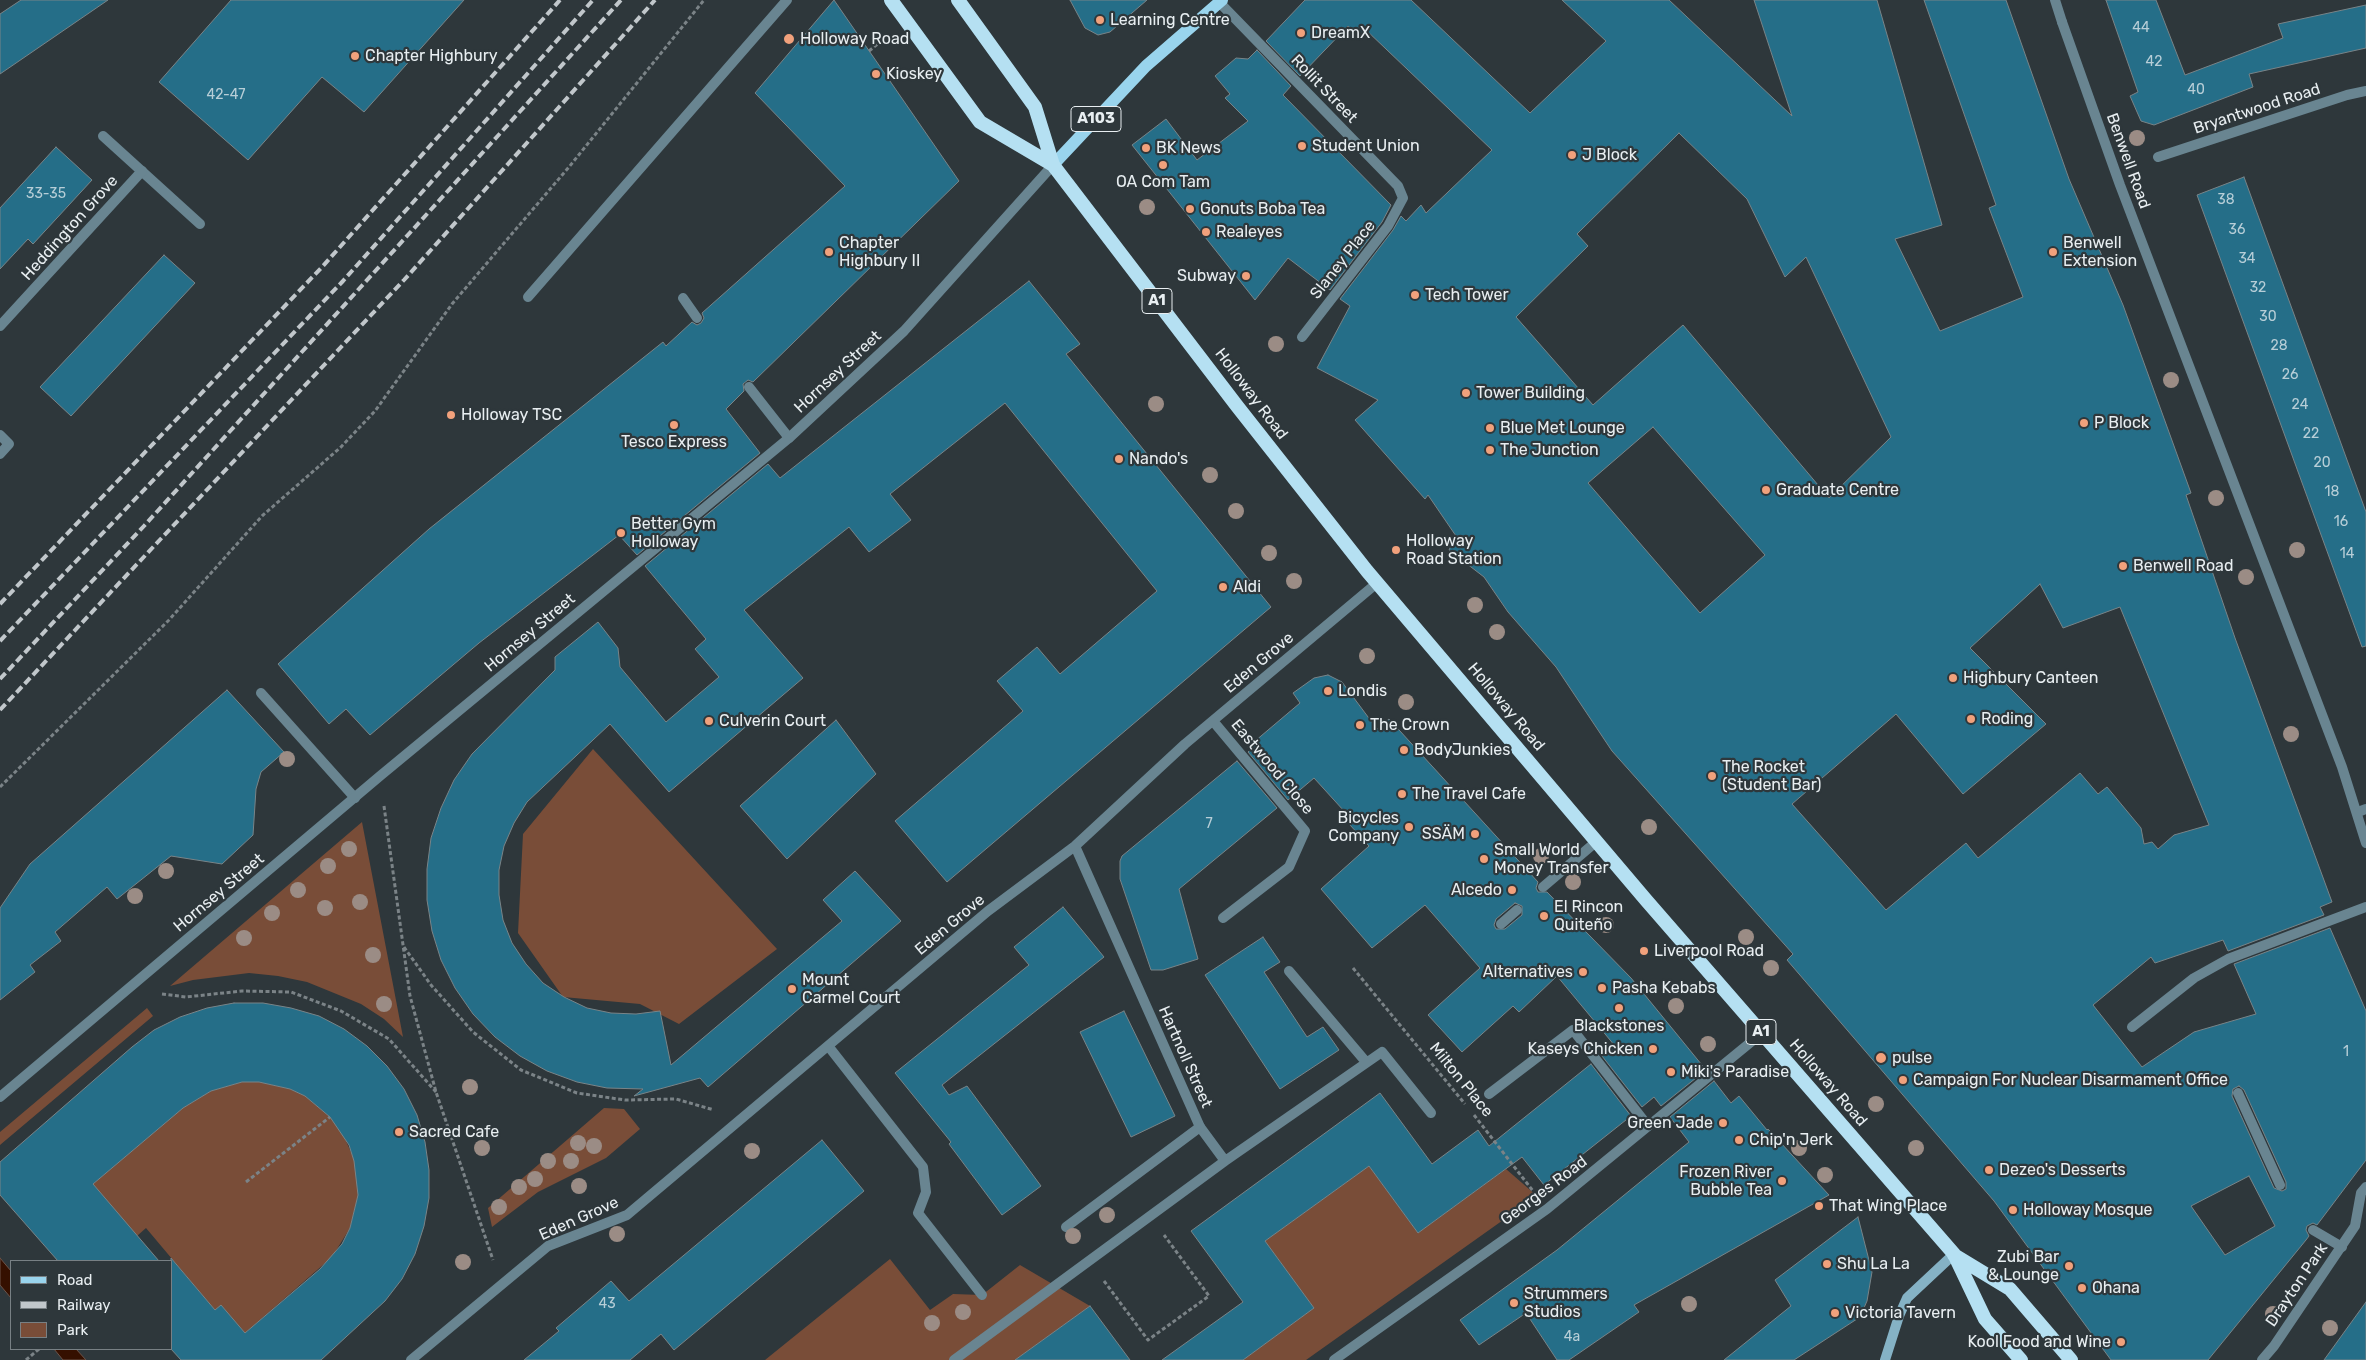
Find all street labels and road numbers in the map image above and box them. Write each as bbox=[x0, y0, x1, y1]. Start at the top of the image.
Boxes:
street label: Rollit Street bbox=[1287, 51, 1361, 127]
street label: Bryantwood Road bbox=[2191, 79, 2323, 139]
road number: A103 bbox=[1071, 106, 1121, 132]
street label: Benwell Road bbox=[2102, 111, 2154, 211]
street label: Heddington Grove bbox=[18, 171, 122, 285]
street label: Slaney Place bbox=[1306, 217, 1380, 303]
road number: A1 bbox=[1142, 288, 1172, 314]
street label: Hornsey Street bbox=[790, 327, 886, 417]
street label: Holloway Road bbox=[1210, 345, 1292, 443]
street label: Hornsey Street bbox=[481, 590, 579, 676]
street label: Eden Grove bbox=[1220, 628, 1298, 698]
street label: Holloway Road bbox=[1464, 659, 1548, 755]
street label: Eastwood Close bbox=[1227, 716, 1317, 818]
street label: Hornsey Street bbox=[170, 850, 268, 936]
street label: Eden Grove bbox=[911, 890, 989, 960]
street label: Hartnoll Street bbox=[1154, 1003, 1216, 1111]
road number: A1 bbox=[1746, 1020, 1776, 1044]
street label: Holloway Road bbox=[1785, 1035, 1871, 1131]
street label: Milton Place bbox=[1425, 1039, 1497, 1121]
street label: Georges Road bbox=[1497, 1152, 1591, 1230]
street label: Eden Grove bbox=[536, 1193, 622, 1245]
street label: Drayton Park bbox=[2262, 1240, 2332, 1330]

